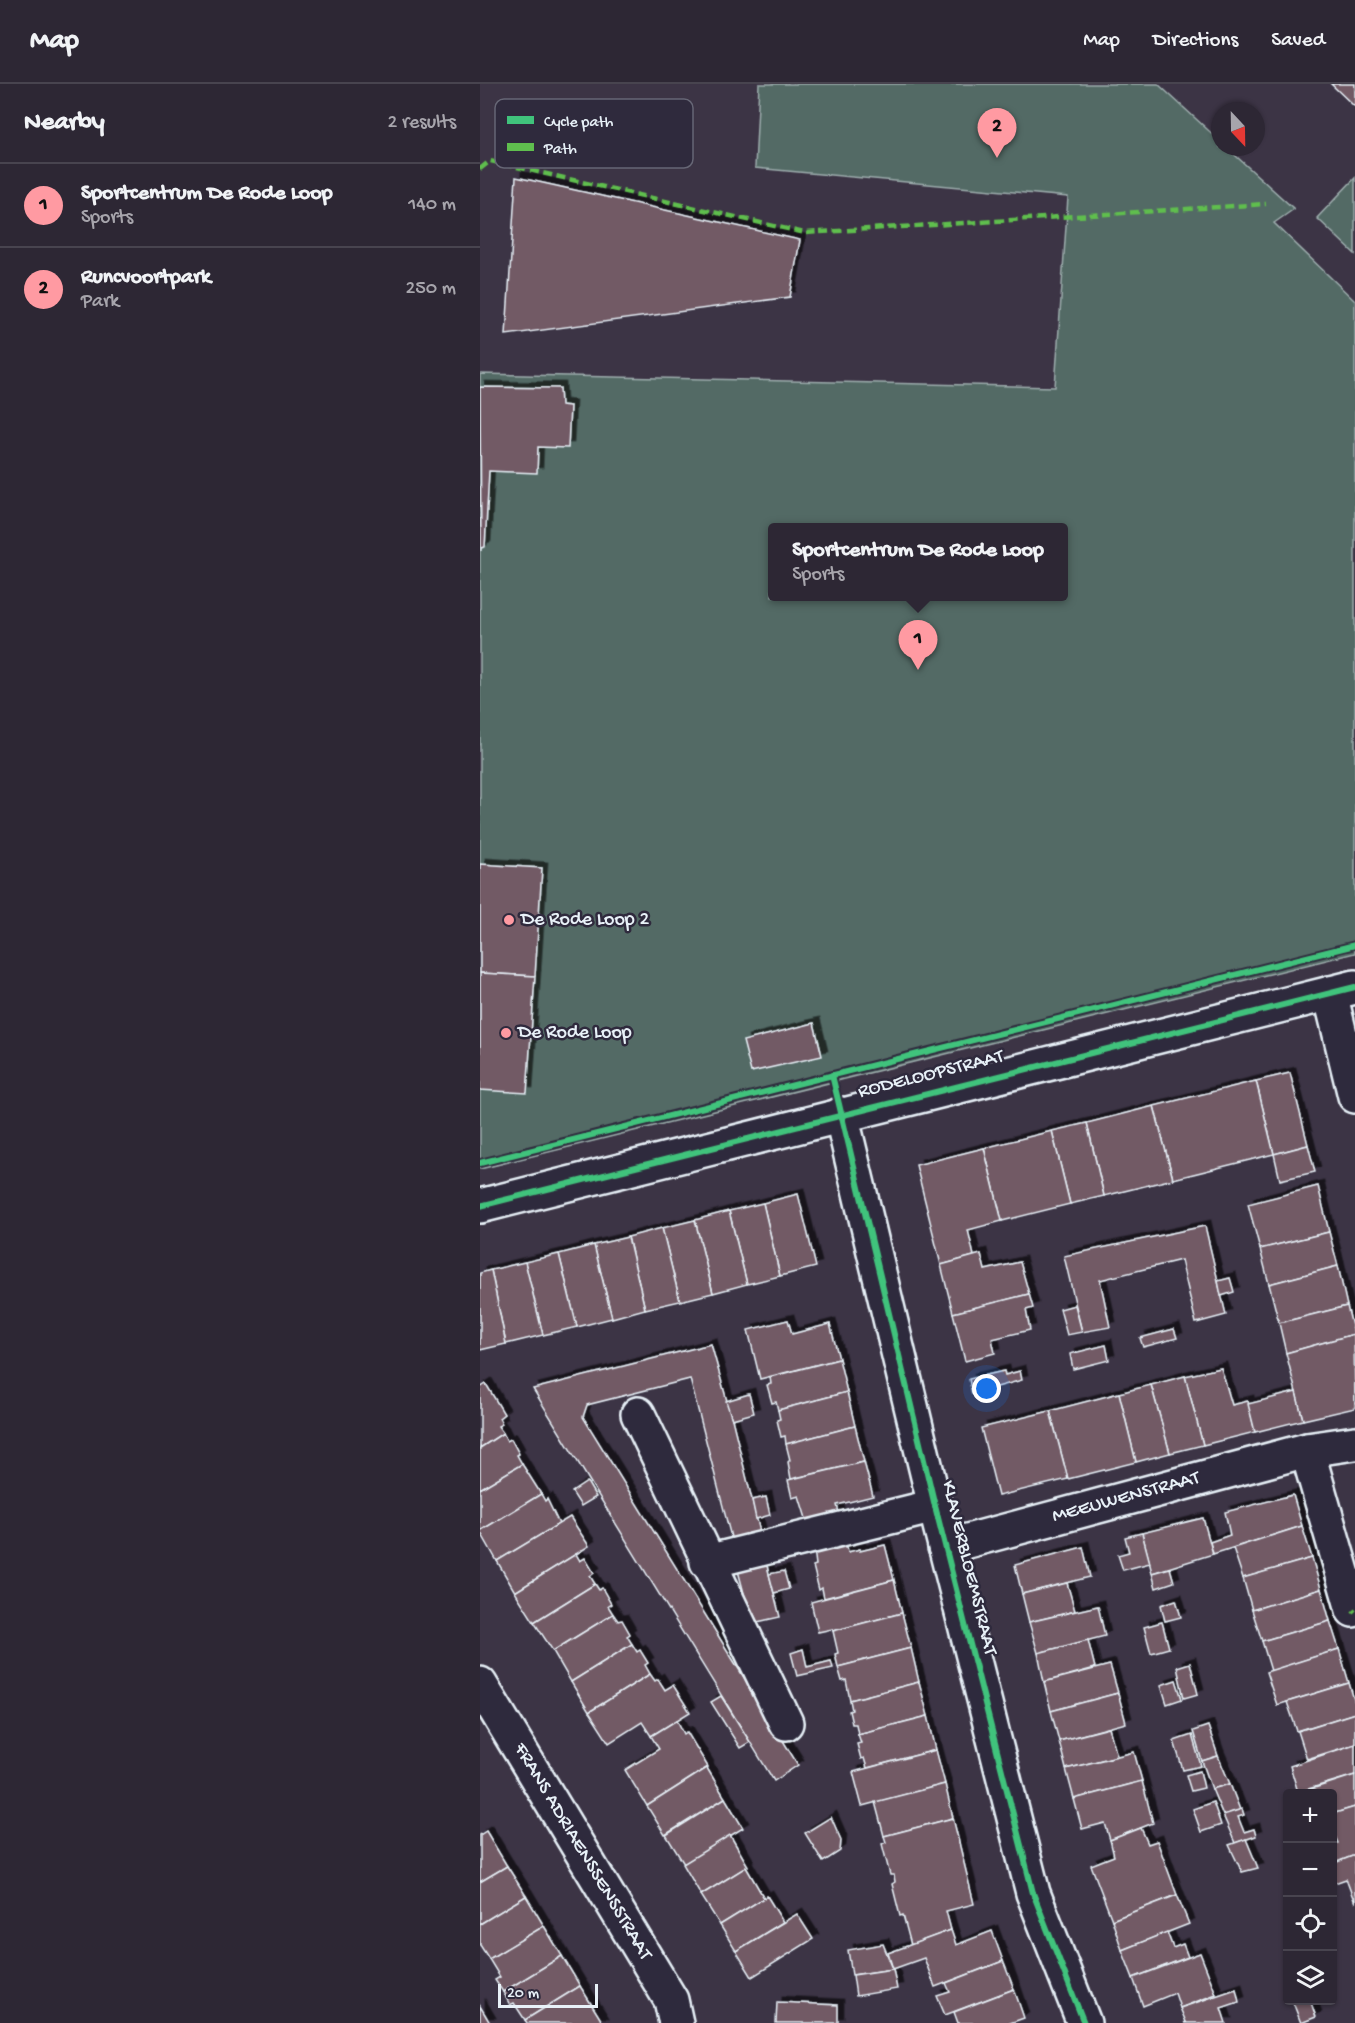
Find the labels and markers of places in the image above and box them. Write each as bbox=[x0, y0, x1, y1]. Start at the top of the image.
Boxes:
pin: 2 bbox=[978, 109, 1016, 158]
pin: 1 bbox=[898, 620, 938, 670]
place label: De Rode Loop 2 bbox=[519, 909, 649, 932]
marker: De Rode Loop 2 bbox=[502, 913, 516, 927]
place label: De Rode Loop bbox=[516, 1022, 632, 1045]
marker: De Rode Loop bbox=[499, 1026, 513, 1040]

